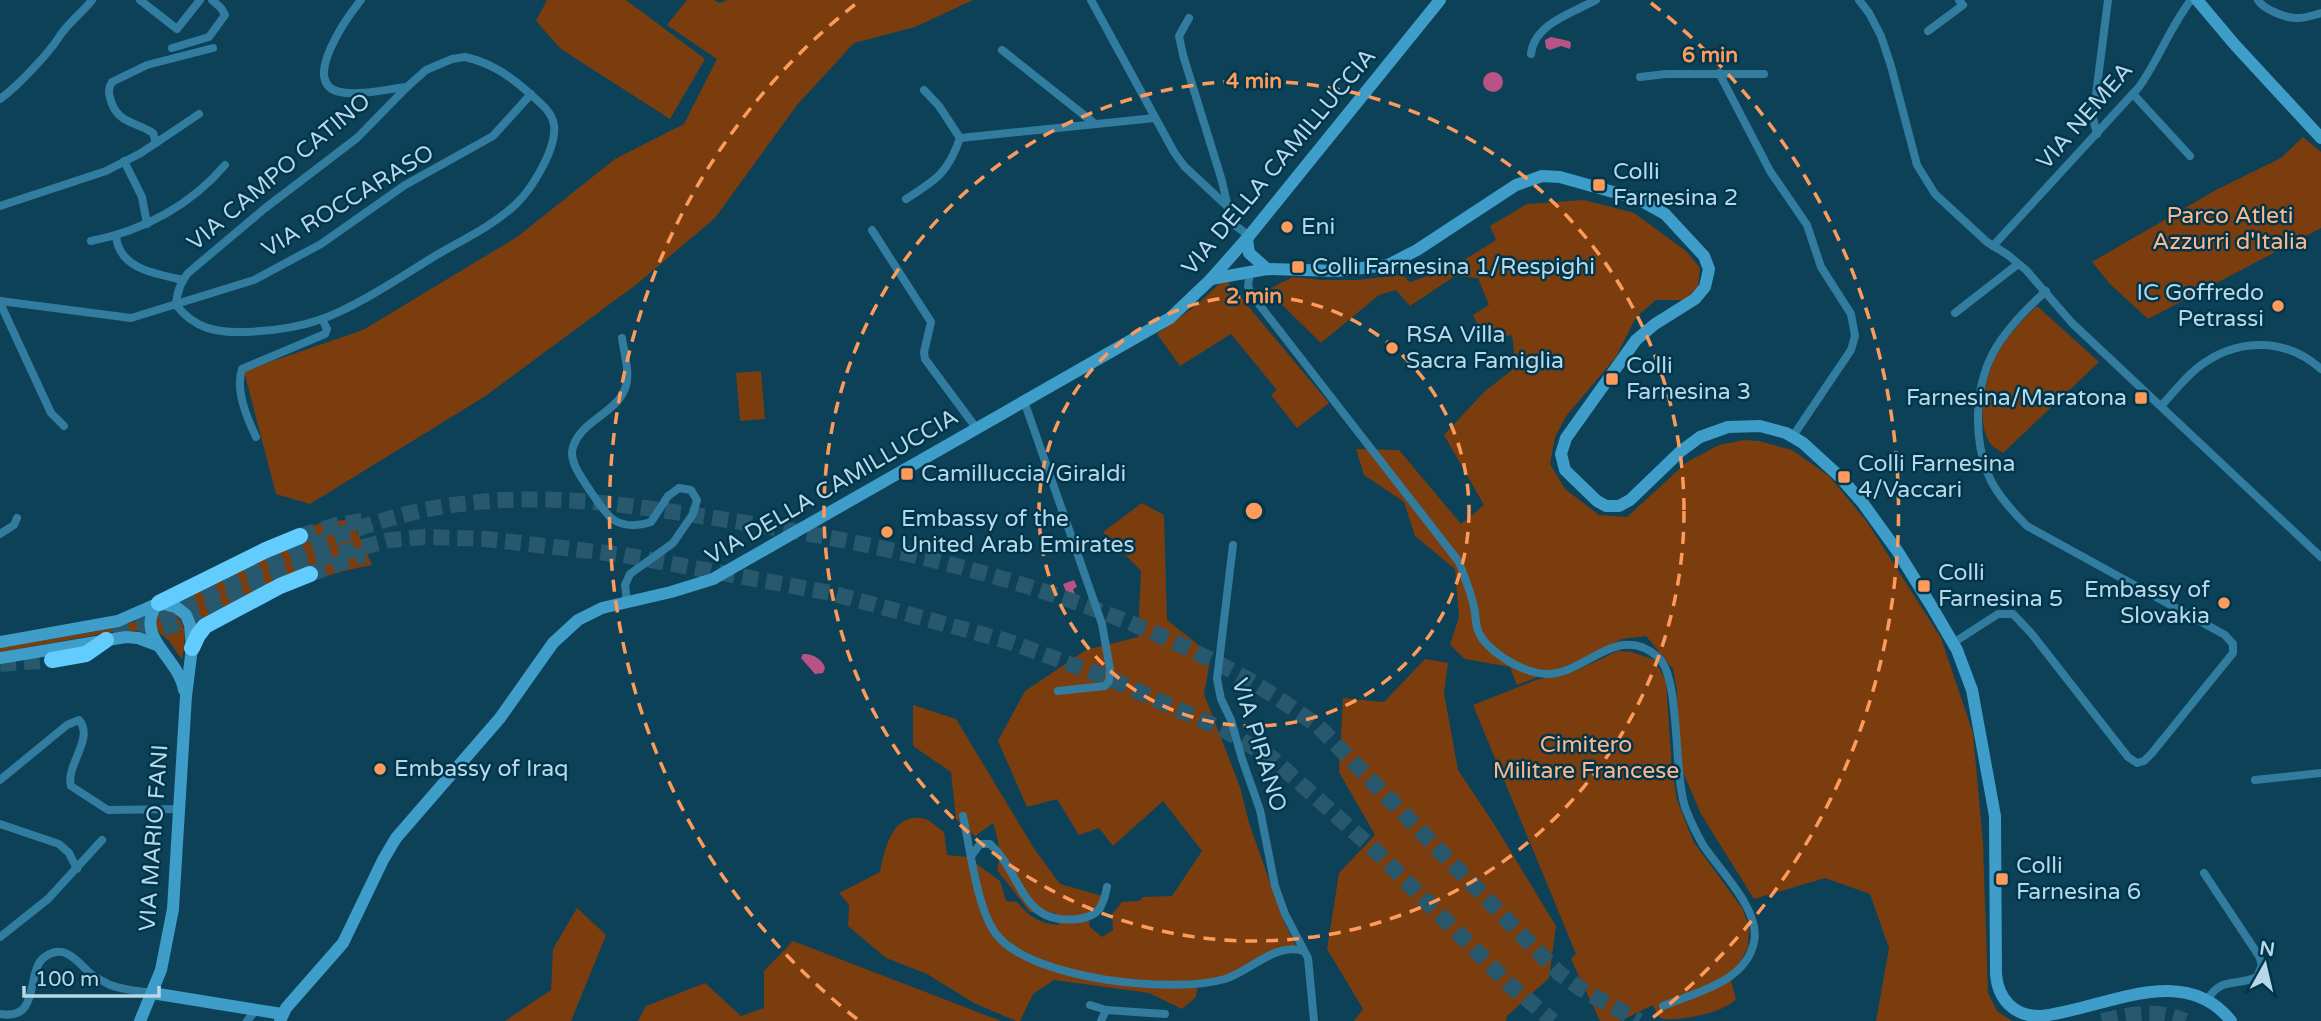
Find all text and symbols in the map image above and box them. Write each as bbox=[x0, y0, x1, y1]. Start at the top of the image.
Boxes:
street label: VIA DELLA CAMILLUCCIA bbox=[1176, 43, 1382, 281]
text: 6 min bbox=[1682, 43, 1738, 68]
street label: VIA NEMEA bbox=[2031, 57, 2139, 175]
text: 4 min bbox=[1226, 69, 1282, 94]
street label: VIA CAMPO CATINO bbox=[182, 87, 376, 257]
street label: VIA ROCCARASO bbox=[257, 139, 439, 263]
place label: Colli Farnesina 2 bbox=[1613, 158, 1738, 212]
marker: Colli Farnesina 2 bbox=[1591, 177, 1607, 193]
park label: Parco Atleti Azzurri d'Italia bbox=[2152, 202, 2308, 256]
place label: Eni bbox=[1301, 213, 1335, 241]
marker: Eni bbox=[1279, 219, 1295, 235]
place label: Colli Farnesina 1/Respighi bbox=[1312, 253, 1595, 281]
marker: Colli Farnesina 1/Respighi bbox=[1290, 259, 1306, 275]
place label: IC Goffredo Petrassi bbox=[2136, 279, 2264, 333]
text: 2 min bbox=[1226, 284, 1282, 309]
marker: IC Goffredo Petrassi bbox=[2270, 298, 2286, 314]
place label: RSA Villa Sacra Famiglia bbox=[1406, 321, 1564, 375]
marker: RSA Villa Sacra Famiglia bbox=[1384, 340, 1400, 356]
place label: Colli Farnesina 3 bbox=[1626, 352, 1751, 406]
marker: Colli Farnesina 3 bbox=[1604, 371, 1620, 387]
place label: Farnesina/Maratona bbox=[1906, 384, 2127, 412]
marker: Farnesina/Maratona bbox=[2133, 390, 2149, 406]
street label: VIA DELLA CAMILLUCCIA bbox=[701, 403, 963, 571]
place label: Colli Farnesina 4/Vaccari bbox=[1858, 450, 2015, 504]
place label: Camilluccia/Giraldi bbox=[921, 460, 1126, 488]
marker: Camilluccia/Giraldi bbox=[899, 466, 915, 482]
marker: Colli Farnesina 4/Vaccari bbox=[1836, 469, 1852, 485]
centre of rings bbox=[1242, 499, 1266, 523]
place label: Embassy of the United Arab Emirates bbox=[901, 505, 1135, 559]
marker: Embassy of the United Arab Emirates bbox=[879, 524, 895, 540]
place label: Colli Farnesina 5 bbox=[1938, 559, 2063, 613]
place label: Embassy of Slovakia bbox=[2084, 576, 2210, 630]
marker: Colli Farnesina 5 bbox=[1916, 578, 1932, 594]
marker: Embassy of Slovakia bbox=[2216, 595, 2232, 611]
street label: VIA PIRANO bbox=[1225, 675, 1293, 815]
park label: Cimitero Militare Francese bbox=[1493, 731, 1679, 785]
street label: VIA MARIO FANI bbox=[133, 743, 175, 933]
place label: Embassy of Iraq bbox=[394, 755, 569, 783]
marker: Embassy of Iraq bbox=[372, 761, 388, 777]
place label: Colli Farnesina 6 bbox=[2016, 852, 2141, 906]
marker: Colli Farnesina 6 bbox=[1994, 871, 2010, 887]
north arrow bbox=[2230, 930, 2300, 1000]
text: N bbox=[2258, 937, 2276, 961]
scale bar bbox=[24, 954, 159, 998]
text: 100 m bbox=[35, 967, 99, 992]

